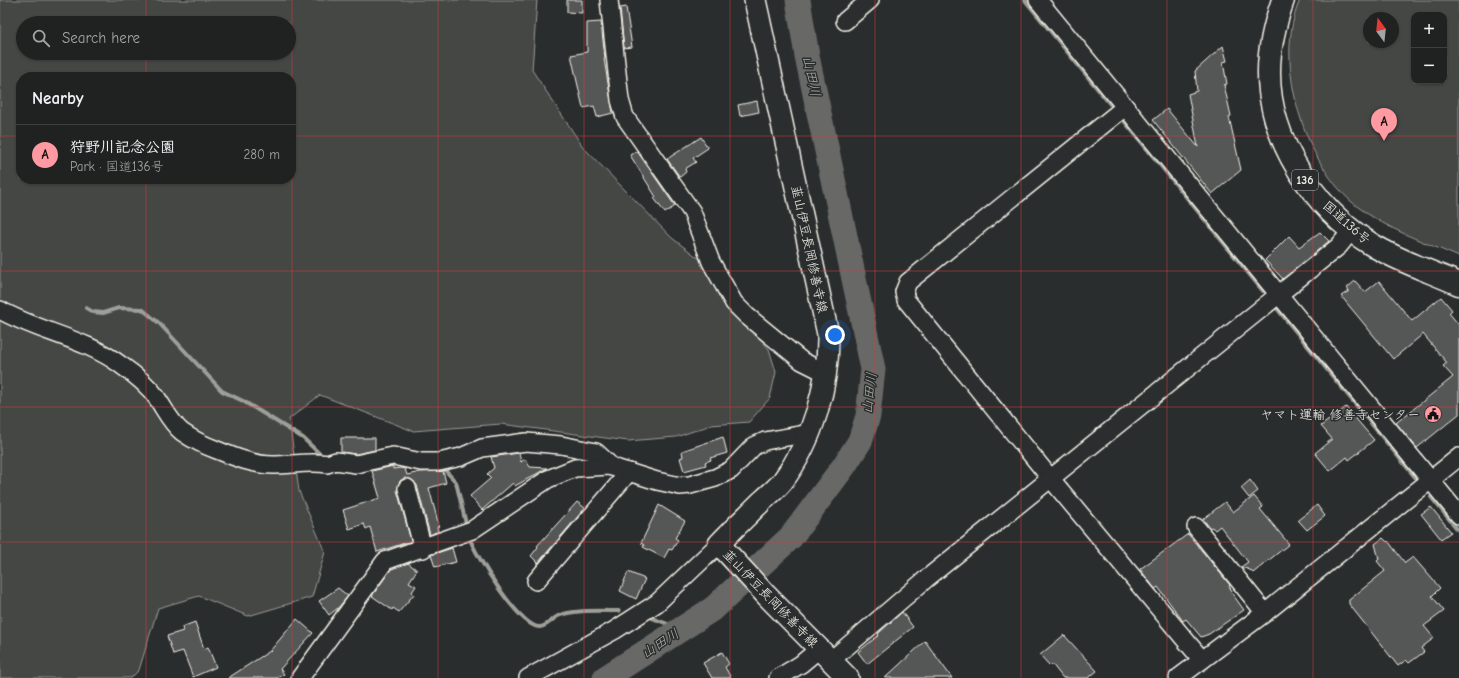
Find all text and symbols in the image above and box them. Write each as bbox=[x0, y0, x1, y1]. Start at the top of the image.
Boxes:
north arrow bbox=[1363, 12, 1399, 48]
map controls bbox=[1411, 12, 1447, 84]
button: + bbox=[1411, 12, 1447, 48]
search box bbox=[16, 16, 296, 60]
icon: search bbox=[30, 27, 52, 49]
text: Search here bbox=[62, 29, 140, 47]
button: − bbox=[1411, 48, 1447, 84]
water label: 山田川 bbox=[799, 54, 824, 98]
text: Nearby bbox=[32, 89, 83, 108]
pin: A bbox=[1371, 108, 1397, 141]
text: 狩野川記念公園 bbox=[70, 138, 175, 156]
text: A bbox=[41, 147, 49, 162]
text: 280 m bbox=[243, 147, 280, 162]
text: Park · 国道136号 bbox=[70, 159, 164, 174]
road number: 136 bbox=[1292, 170, 1318, 190]
street label: 韮山伊豆長岡修善寺線 bbox=[789, 184, 831, 315]
street label: 国道136号 bbox=[1320, 198, 1373, 247]
your location bbox=[825, 325, 845, 345]
water label: 山田川 bbox=[859, 371, 880, 415]
public building icon: ヤマト運輸 修善寺センター bbox=[1423, 404, 1443, 424]
place label: ヤマト運輸 修善寺センター bbox=[1260, 407, 1420, 422]
street label: 韮山伊豆長岡修善寺線 bbox=[720, 546, 822, 651]
water label: 山田川 bbox=[638, 625, 683, 662]

